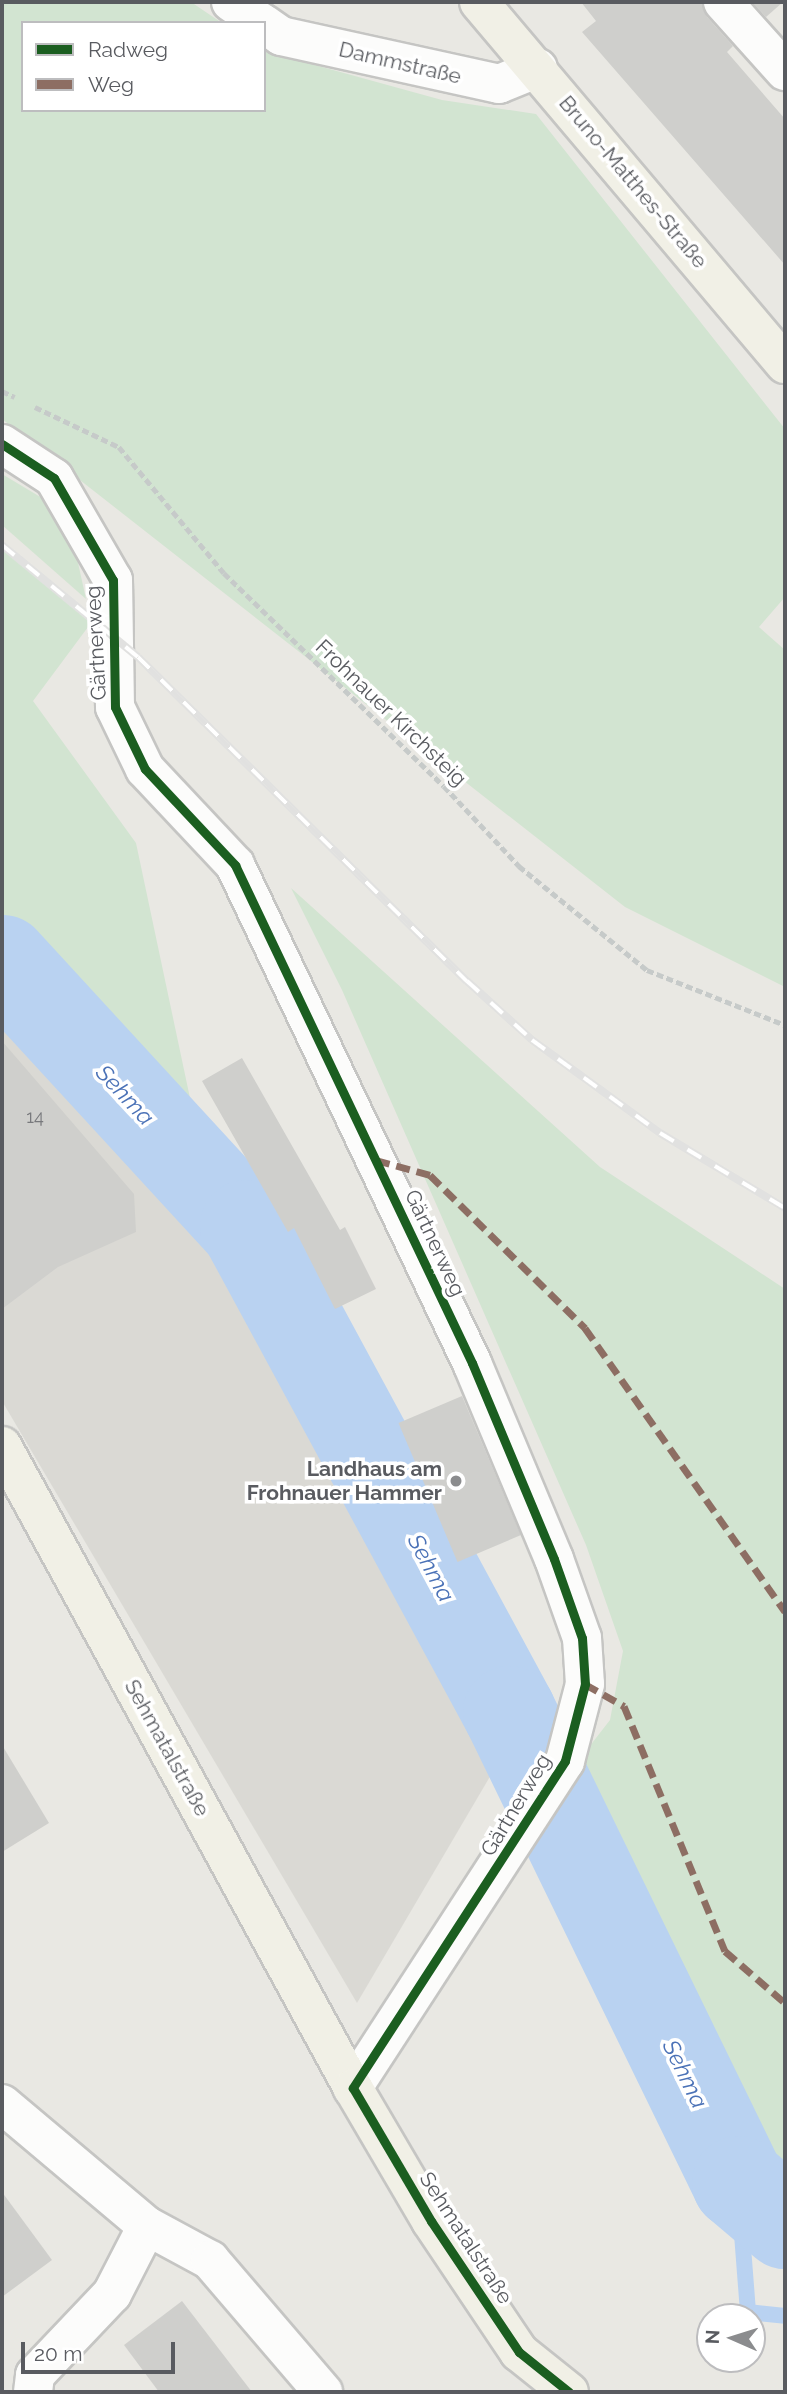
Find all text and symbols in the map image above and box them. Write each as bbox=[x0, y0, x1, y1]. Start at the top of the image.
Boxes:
legend bbox=[21, 21, 266, 112]
text: Radweg bbox=[88, 37, 168, 62]
street label: Dammstraße bbox=[336, 37, 464, 89]
text: Weg bbox=[88, 72, 134, 97]
street label: Bruno-Matthes-Straße bbox=[554, 91, 712, 273]
street label: Gärtnerweg bbox=[80, 585, 112, 701]
street label: Frohnauer Kirchsteig bbox=[310, 634, 472, 792]
water label: Sehma bbox=[90, 1059, 160, 1131]
house number: 14 bbox=[26, 1106, 44, 1128]
street label: Gärtnerweg bbox=[399, 1186, 471, 1300]
place label: Landhaus am Frohnauer Hammer bbox=[246, 1456, 442, 1506]
marker: Landhaus am Frohnauer Hammer bbox=[448, 1473, 464, 1489]
water label: Sehma bbox=[402, 1529, 460, 1607]
street label: Sehmatalstraße bbox=[119, 1675, 215, 1821]
street label: Gärtnerweg bbox=[476, 1749, 556, 1861]
water label: Sehma bbox=[657, 2035, 713, 2113]
street label: Sehmatalstraße bbox=[414, 2167, 518, 2309]
north arrow bbox=[696, 2303, 766, 2373]
scale bar bbox=[24, 2328, 178, 2372]
text: N bbox=[701, 2329, 723, 2345]
text: 20 m bbox=[34, 2341, 82, 2366]

